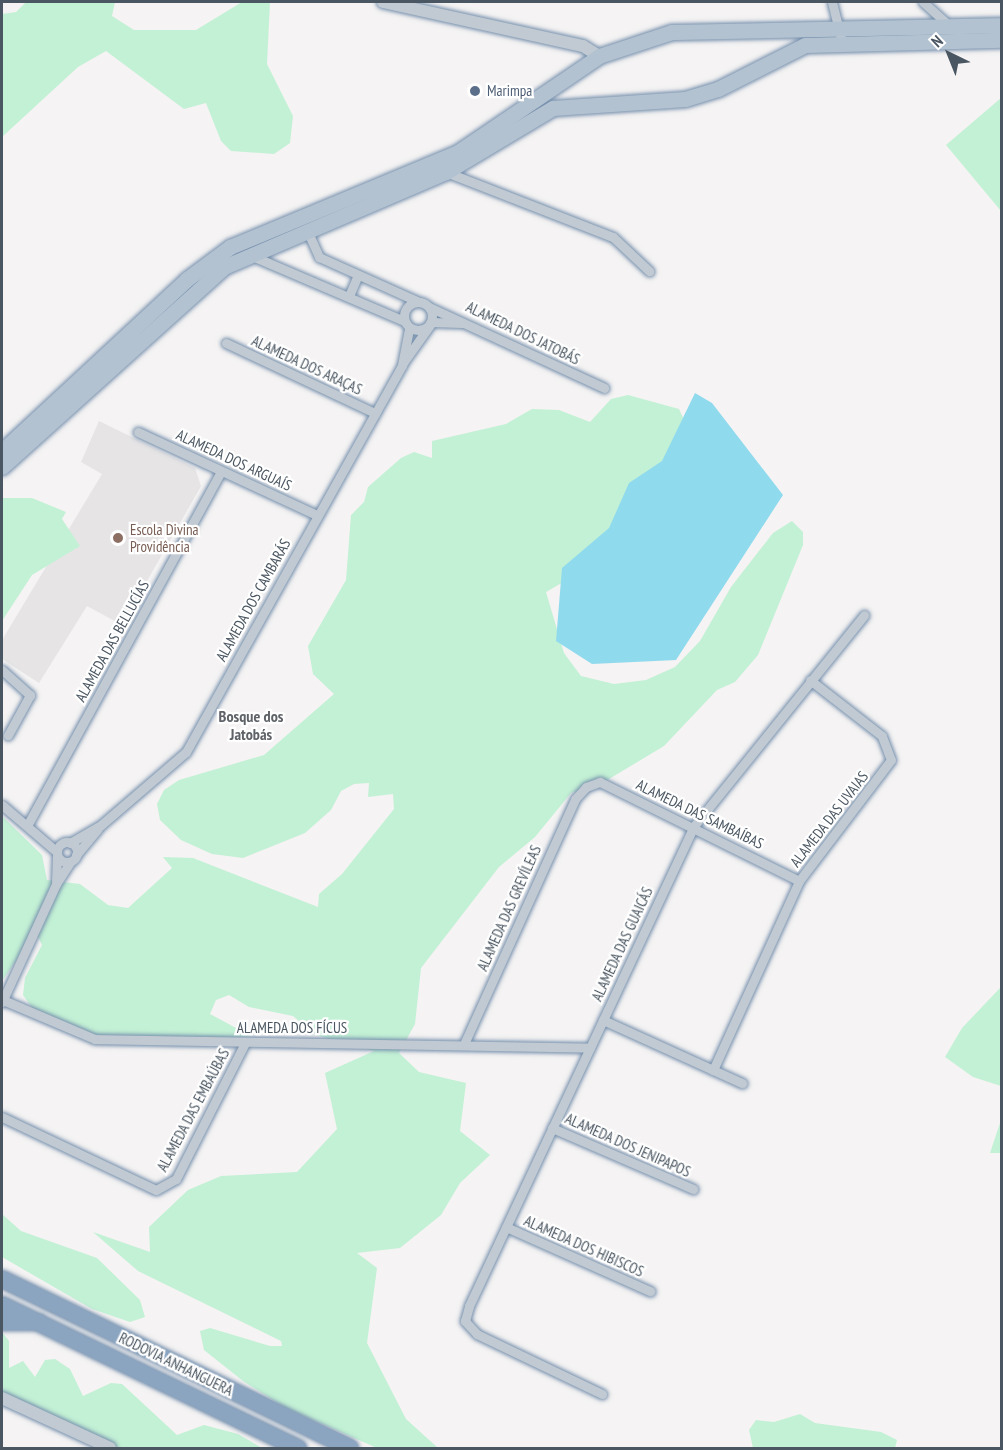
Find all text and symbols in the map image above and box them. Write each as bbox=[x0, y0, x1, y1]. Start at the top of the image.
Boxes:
north arrow bbox=[919, 24, 979, 84]
text: N bbox=[927, 31, 947, 51]
place label: Marimpa bbox=[487, 82, 532, 100]
marker: Marimpa bbox=[468, 84, 482, 98]
street label: ALAMEDA DOS JATOBÁS bbox=[463, 298, 583, 368]
street label: ALAMEDA DOS ARAÇAS bbox=[248, 331, 366, 399]
street label: ALAMEDA DOS ARGUAÍS bbox=[173, 425, 295, 495]
place label: Escola Divina Providência bbox=[130, 520, 199, 555]
marker: Escola Divina Providência bbox=[111, 531, 125, 545]
street label: ALAMEDA DOS CAMBARÁS bbox=[212, 535, 294, 665]
street label: ALAMEDA DAS BELLUCÍAS bbox=[71, 577, 153, 705]
district label: Bosque dos Jatobás bbox=[219, 706, 283, 744]
street label: ALAMEDA DAS UVAIAS bbox=[786, 767, 872, 871]
street label: ALAMEDA DAS SAMBAÍBAS bbox=[633, 775, 767, 853]
street label: ALAMEDA DAS GREVÍLEAS bbox=[473, 842, 545, 974]
street label: ALAMEDA DAS GUAICÁS bbox=[588, 884, 656, 1004]
street label: ALAMEDA DOS FÍCUS bbox=[237, 1019, 347, 1037]
street label: ALAMEDA DAS EMBAÚBAS bbox=[153, 1045, 233, 1175]
street label: ALAMEDA DOS JENIPAPOS bbox=[562, 1109, 694, 1181]
street label: ALAMEDA DOS HIBISCOS bbox=[521, 1211, 647, 1281]
street label: RODOVIA ANHANGUERA bbox=[116, 1328, 236, 1400]

